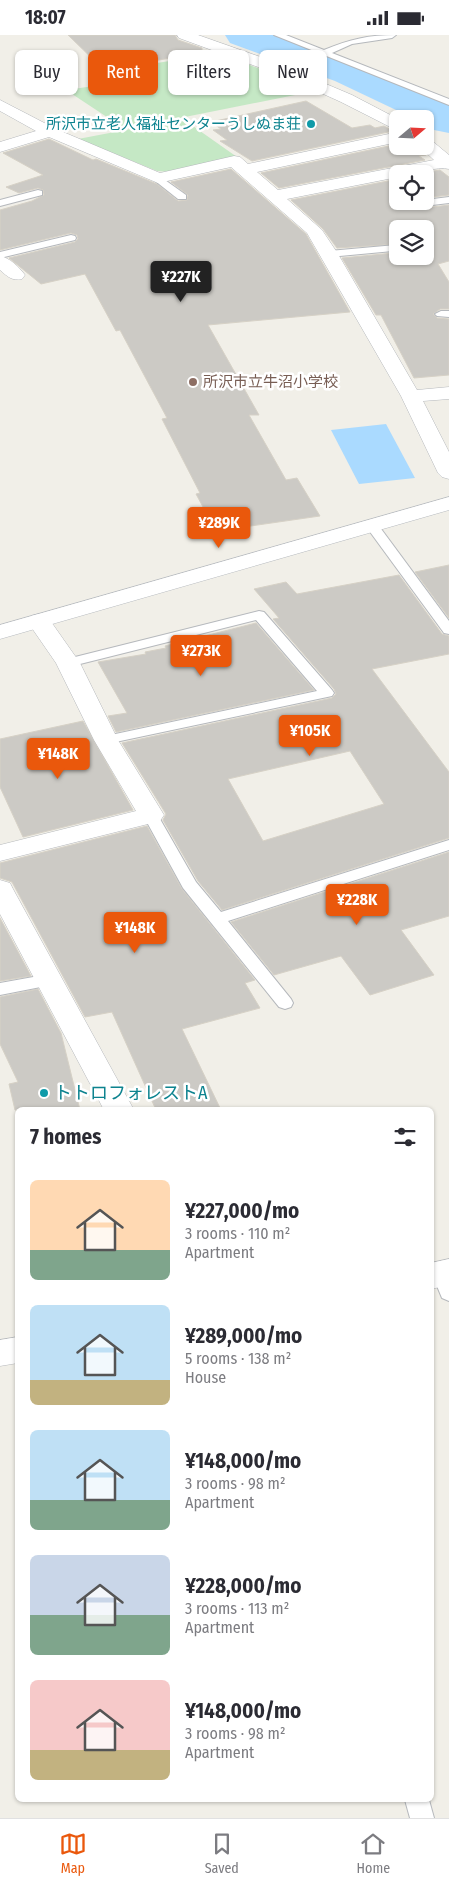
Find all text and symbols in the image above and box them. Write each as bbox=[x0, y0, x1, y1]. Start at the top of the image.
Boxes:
text: 18:07 bbox=[25, 6, 66, 29]
chip: Buy bbox=[15, 50, 78, 95]
chip: Rent bbox=[88, 50, 158, 95]
chip: Filters bbox=[168, 50, 249, 95]
chip: New bbox=[259, 50, 327, 95]
north arrow bbox=[389, 110, 434, 155]
map controls bbox=[389, 110, 434, 265]
place label: 所沢市立老人福祉センターうしぬま荘 bbox=[46, 115, 301, 133]
marker: 所沢市立老人福祉センターうしぬま荘 bbox=[305, 118, 317, 130]
button: locate bbox=[389, 165, 434, 210]
button: layers bbox=[389, 220, 434, 265]
pin: ¥227K bbox=[146, 261, 216, 303]
text: ¥227K bbox=[162, 267, 200, 286]
place label: 所沢市立牛沼小学校 bbox=[203, 373, 338, 391]
marker: 所沢市立牛沼小学校 bbox=[187, 376, 199, 388]
pin: ¥289K bbox=[184, 507, 254, 549]
text: ¥289K bbox=[198, 513, 240, 532]
pin: ¥273K bbox=[166, 635, 236, 677]
text: ¥273K bbox=[181, 641, 221, 660]
pin: ¥105K bbox=[275, 715, 345, 757]
text: ¥105K bbox=[290, 721, 330, 740]
pin: ¥148K bbox=[23, 737, 93, 780]
text: ¥148K bbox=[38, 744, 78, 763]
pin: ¥228K bbox=[322, 883, 392, 926]
text: ¥228K bbox=[337, 890, 377, 909]
pin: ¥148K bbox=[100, 911, 170, 954]
text: ¥148K bbox=[115, 918, 155, 937]
place label: トトロフォレストA bbox=[54, 1082, 208, 1104]
marker: トトロフォレストA bbox=[38, 1087, 50, 1099]
icon: filters bbox=[391, 1123, 419, 1151]
text: 7 homes bbox=[30, 1124, 101, 1150]
text: ¥227,000/mo bbox=[185, 1198, 299, 1224]
icon: home bbox=[70, 1200, 130, 1260]
text: 3 rooms · 110 m² bbox=[185, 1224, 290, 1243]
text: Apartment bbox=[185, 1243, 254, 1262]
text: ¥289,000/mo bbox=[185, 1323, 302, 1349]
icon: home bbox=[70, 1325, 130, 1385]
text: 5 rooms · 138 m² bbox=[185, 1349, 291, 1368]
text: House bbox=[185, 1368, 226, 1387]
text: ¥148,000/mo bbox=[185, 1448, 301, 1474]
icon: home bbox=[70, 1450, 130, 1510]
text: 3 rooms · 98 m² bbox=[185, 1474, 286, 1493]
text: Apartment bbox=[185, 1493, 254, 1512]
text: ¥228,000/mo bbox=[185, 1573, 301, 1599]
icon: home bbox=[70, 1575, 130, 1635]
text: 3 rooms · 113 m² bbox=[185, 1599, 289, 1618]
text: Apartment bbox=[185, 1618, 254, 1637]
text: ¥148,000/mo bbox=[185, 1698, 301, 1724]
icon: home bbox=[70, 1700, 130, 1760]
text: 3 rooms · 98 m² bbox=[185, 1724, 286, 1743]
text: Apartment bbox=[185, 1743, 254, 1762]
tab: Map bbox=[59, 1830, 87, 1877]
tab: Saved bbox=[205, 1830, 239, 1877]
tab: Home bbox=[357, 1830, 390, 1877]

